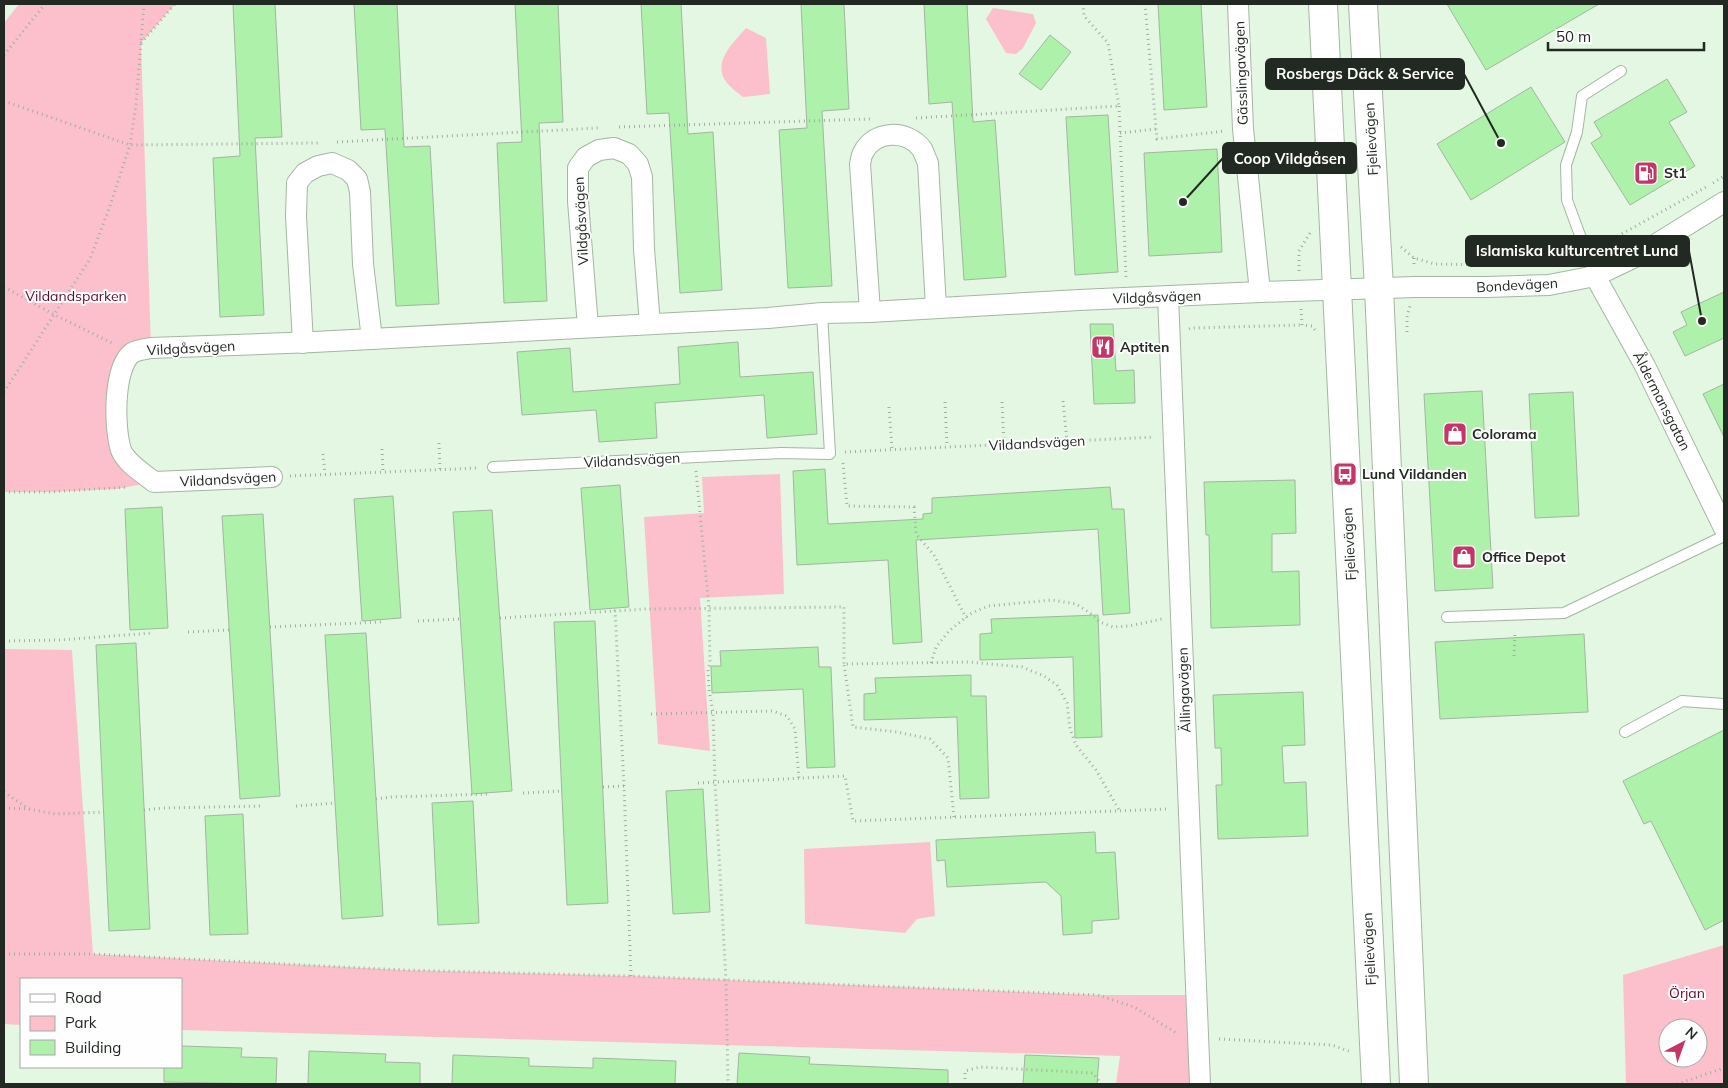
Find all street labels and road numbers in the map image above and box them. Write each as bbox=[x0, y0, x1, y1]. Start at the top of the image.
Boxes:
street label: Gässlingavägen bbox=[1230, 21, 1252, 125]
street label: Fjelievägen bbox=[1360, 102, 1382, 176]
street label: Vildgåsvägen bbox=[570, 176, 592, 266]
street label: Bondevägen bbox=[1476, 274, 1558, 296]
street label: Vildgåsvägen bbox=[1112, 286, 1202, 308]
street label: Vildgåsvägen bbox=[146, 337, 236, 359]
street label: Åldermansgatan bbox=[1629, 348, 1695, 454]
street label: Vildandsvägen bbox=[988, 431, 1086, 455]
street label: Vildandsvägen bbox=[583, 448, 681, 472]
street label: Vildandsvägen bbox=[179, 467, 277, 491]
street label: Fjelievägen bbox=[1338, 507, 1360, 581]
street label: Ällingavägen bbox=[1174, 647, 1194, 733]
street label: Fjelievägen bbox=[1358, 912, 1380, 986]

